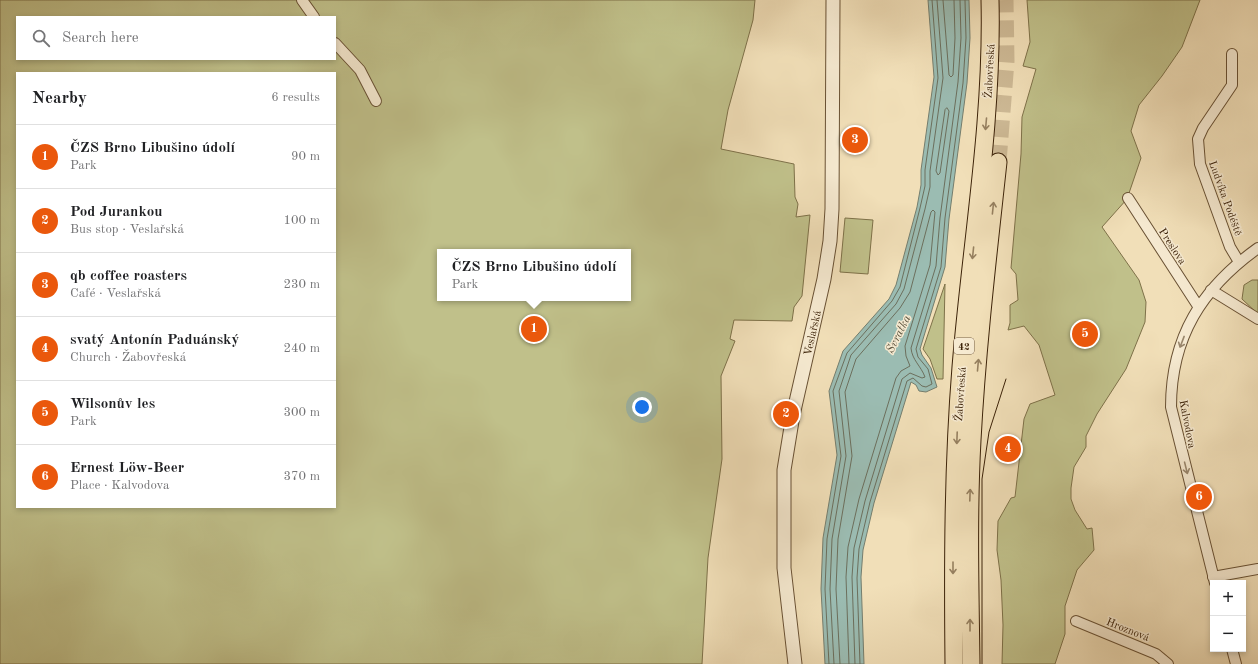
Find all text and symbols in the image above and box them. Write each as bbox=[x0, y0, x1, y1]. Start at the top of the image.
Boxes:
search box bbox=[16, 16, 336, 60]
icon: search bbox=[30, 27, 52, 49]
text: Search here bbox=[62, 31, 139, 46]
street label: Žabovřeská bbox=[982, 43, 997, 99]
text: Nearby bbox=[32, 90, 87, 107]
text: 6 results bbox=[271, 91, 320, 104]
one-way arrow bbox=[982, 117, 990, 130]
pin: 3 bbox=[842, 125, 868, 155]
text: ČZS Brno Libušino údolí bbox=[70, 141, 235, 156]
text: 1 bbox=[41, 150, 49, 163]
text: 90 m bbox=[291, 150, 320, 163]
text: Park bbox=[70, 159, 97, 172]
street label: Ludvíka Podéště bbox=[1206, 160, 1243, 237]
one-way arrow bbox=[989, 202, 997, 215]
text: Pod Jurankou bbox=[70, 205, 163, 220]
text: 2 bbox=[41, 214, 49, 227]
text: 100 m bbox=[283, 214, 320, 227]
text: Bus stop · Veslařská bbox=[70, 223, 184, 236]
street label: Preslova bbox=[1156, 227, 1188, 267]
one-way arrow bbox=[969, 246, 977, 259]
popup bbox=[437, 249, 631, 301]
text: ČZS Brno Libušino údolí bbox=[451, 260, 617, 275]
text: qb coffee roasters bbox=[70, 269, 187, 284]
text: 3 bbox=[41, 278, 49, 291]
text: 230 m bbox=[283, 278, 320, 291]
text: Park bbox=[451, 278, 478, 291]
text: Café · Veslařská bbox=[70, 287, 161, 300]
street label: Veslařská bbox=[803, 309, 824, 357]
water label: Svratka bbox=[884, 313, 914, 355]
pin: 1 bbox=[521, 314, 547, 344]
pin: 5 bbox=[1072, 319, 1098, 349]
text: svatý Antonín Paduánský bbox=[70, 333, 239, 348]
one-way arrow bbox=[1177, 335, 1185, 347]
road number: 42 bbox=[954, 338, 974, 354]
text: 4 bbox=[41, 342, 49, 355]
text: 240 m bbox=[283, 342, 320, 355]
text: Church · Žabovřeská bbox=[70, 351, 186, 364]
one-way arrow bbox=[974, 359, 981, 372]
street label: Žabovřeská bbox=[952, 366, 969, 422]
text: Wilsonův les bbox=[70, 397, 155, 412]
your location bbox=[632, 397, 652, 417]
pin: 2 bbox=[773, 399, 799, 429]
street label: Kalvodova bbox=[1176, 399, 1197, 450]
text: 5 bbox=[41, 406, 49, 419]
text: 300 m bbox=[283, 406, 320, 419]
text: Park bbox=[70, 415, 97, 428]
one-way arrow bbox=[953, 431, 961, 444]
pin: 4 bbox=[995, 434, 1021, 464]
text: Ernest Löw-Beer bbox=[70, 461, 184, 476]
one-way arrow bbox=[1182, 461, 1190, 474]
text: 6 bbox=[41, 470, 49, 483]
text: 370 m bbox=[283, 470, 320, 483]
text: Place · Kalvodova bbox=[70, 479, 169, 492]
pin: 6 bbox=[1186, 482, 1212, 512]
one-way arrow bbox=[966, 489, 974, 502]
one-way arrow bbox=[949, 561, 957, 574]
map controls bbox=[1210, 580, 1246, 652]
button: + bbox=[1210, 580, 1246, 616]
button: − bbox=[1210, 616, 1246, 652]
street label: Hroznová bbox=[1104, 617, 1151, 644]
one-way arrow bbox=[966, 619, 974, 632]

